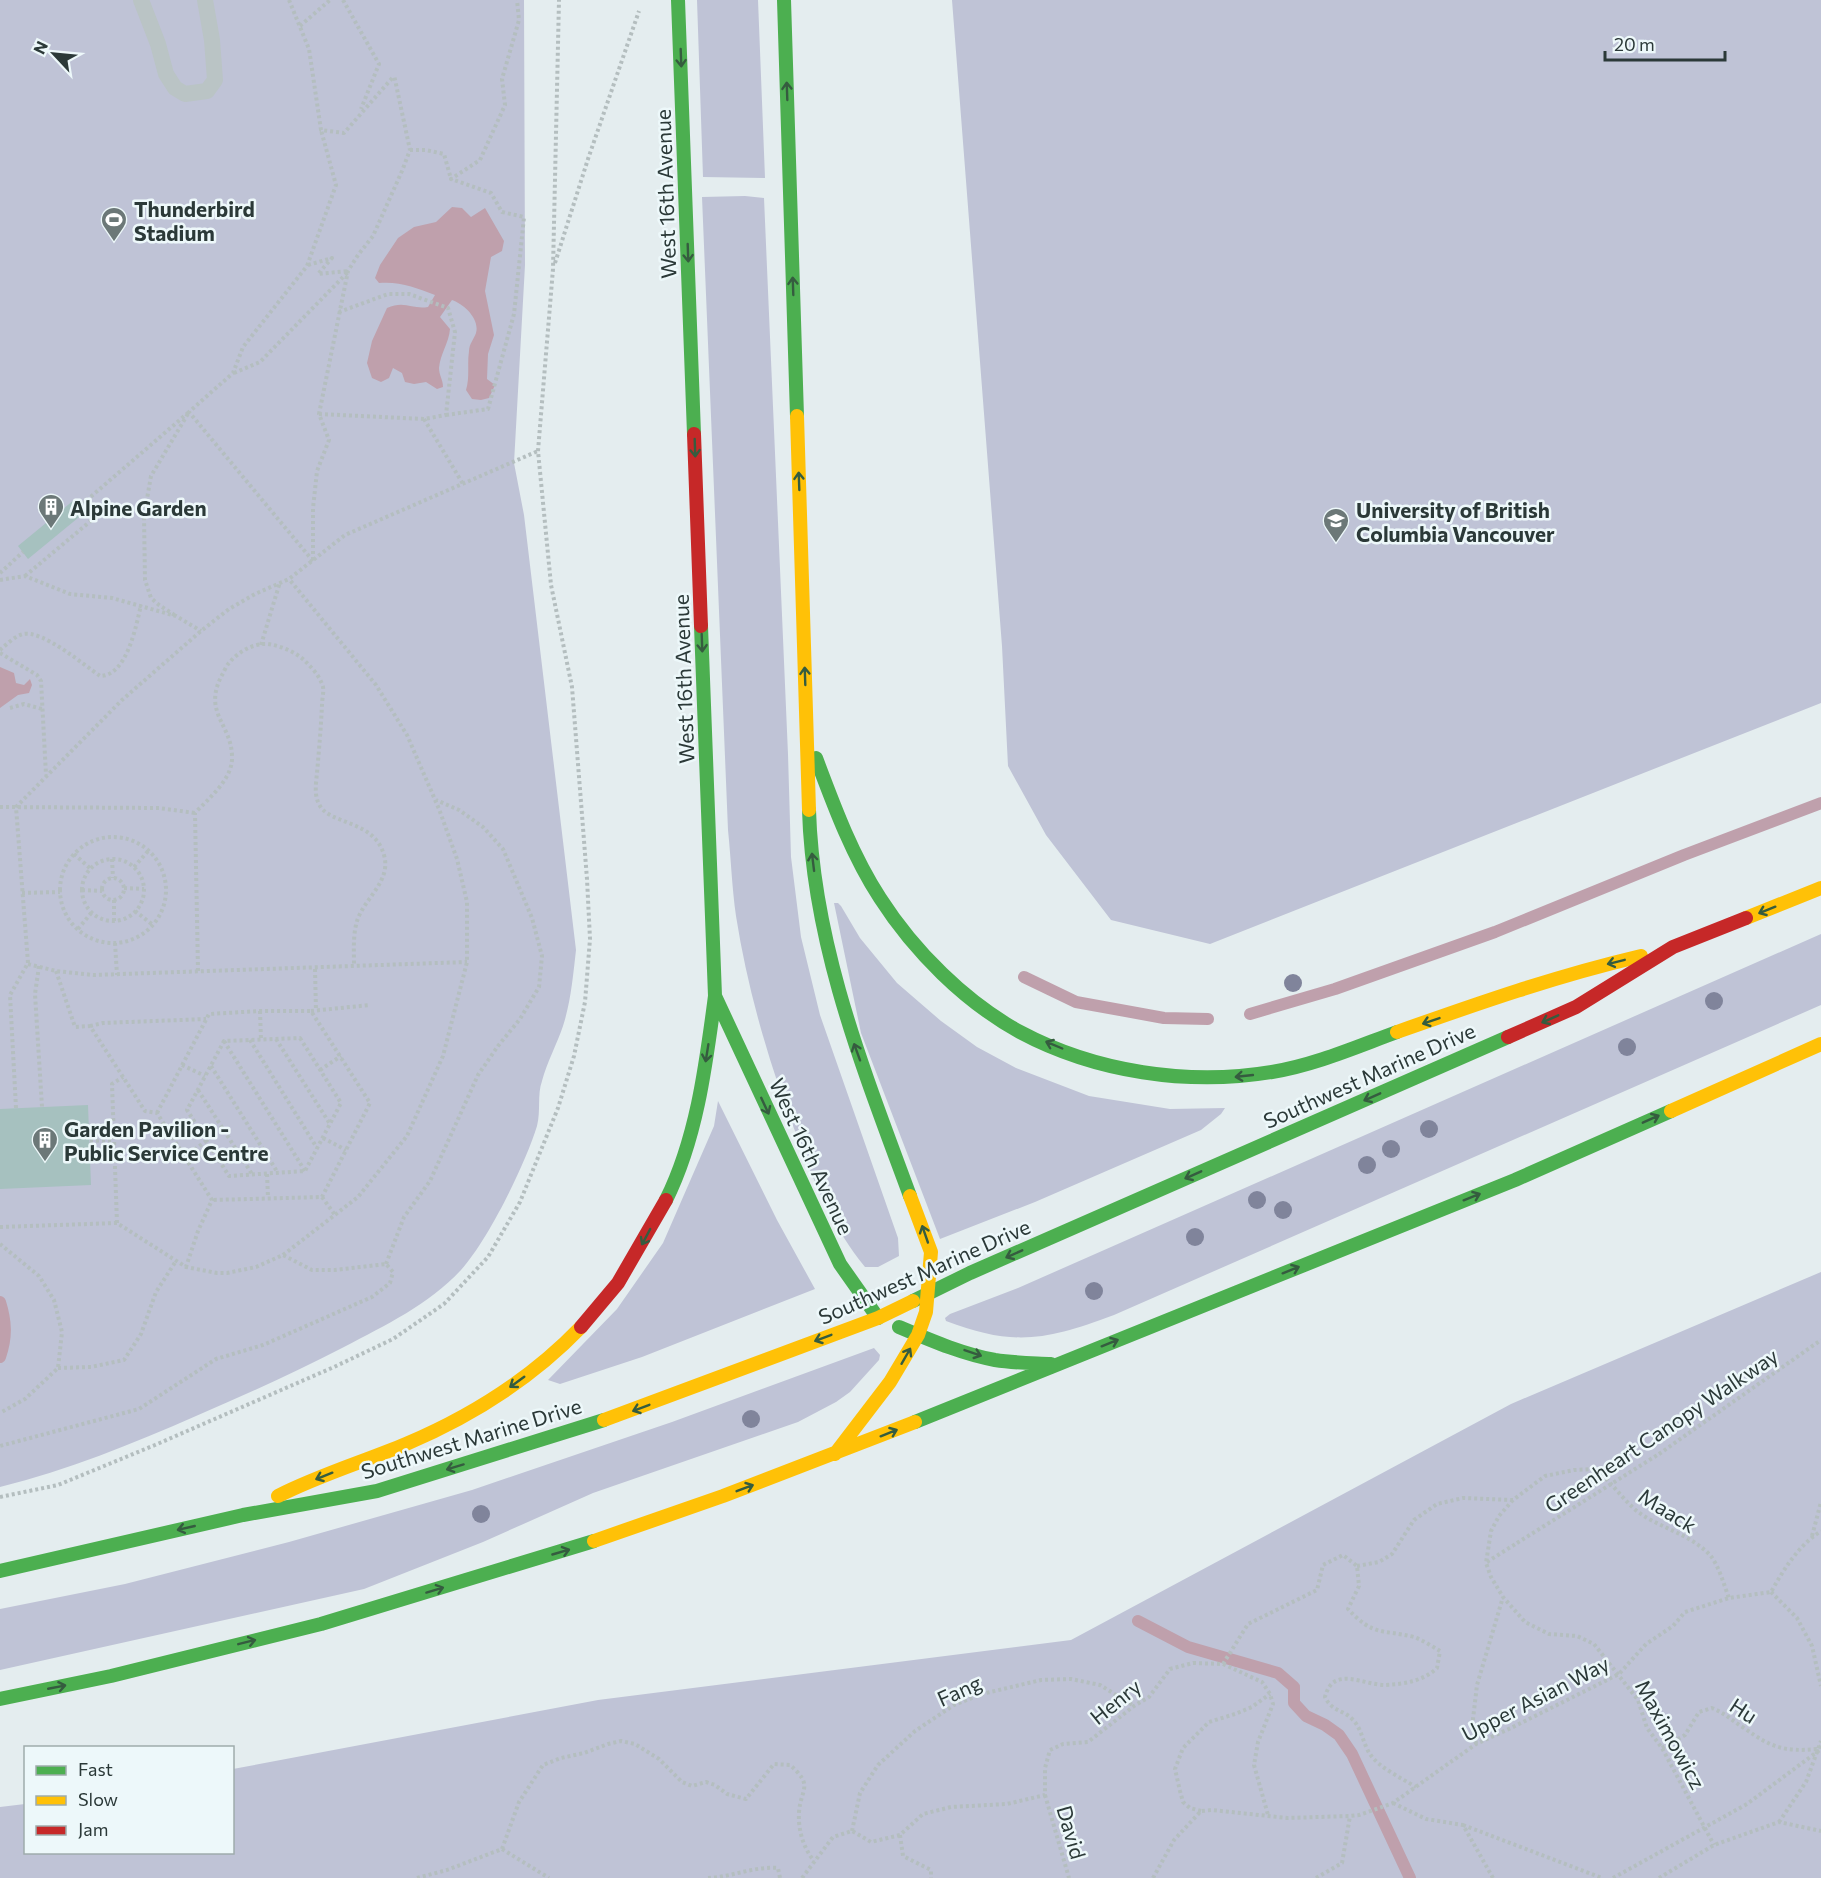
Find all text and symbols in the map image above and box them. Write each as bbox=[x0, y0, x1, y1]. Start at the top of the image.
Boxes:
north arrow bbox=[24, 24, 84, 84]
scale bar bbox=[1605, 24, 1725, 62]
text: 20 m bbox=[1614, 33, 1655, 55]
text: N bbox=[29, 38, 51, 57]
one-way arrow bbox=[675, 48, 686, 68]
one-way arrow bbox=[781, 81, 792, 101]
street label: West 16th Avenue bbox=[650, 109, 680, 279]
place label: Thunderbird Stadium bbox=[134, 196, 255, 245]
sports icon: Thunderbird Stadium bbox=[99, 205, 129, 243]
one-way arrow bbox=[683, 243, 694, 263]
one-way arrow bbox=[787, 276, 799, 296]
one-way arrow bbox=[690, 438, 701, 458]
one-way arrow bbox=[793, 471, 805, 491]
building icon: Alpine Garden bbox=[36, 492, 66, 530]
place label: Alpine Garden bbox=[70, 495, 207, 520]
place label: University of British Columbia Vancouver bbox=[1356, 497, 1555, 546]
school or university icon: University of British Columbia Vancouver bbox=[1321, 506, 1351, 544]
street label: West 16th Avenue bbox=[668, 594, 698, 764]
one-way arrow bbox=[697, 633, 708, 653]
one-way arrow bbox=[799, 666, 811, 686]
one-way arrow bbox=[807, 852, 818, 872]
one-way arrow bbox=[1758, 905, 1777, 916]
one-way arrow bbox=[1607, 956, 1626, 968]
one-way arrow bbox=[1541, 1014, 1560, 1025]
one-way arrow bbox=[1422, 1016, 1441, 1027]
street label: Southwest Marine Drive bbox=[1259, 1017, 1479, 1133]
one-way arrow bbox=[1045, 1039, 1063, 1050]
one-way arrow bbox=[702, 1043, 713, 1063]
one-way arrow bbox=[851, 1043, 862, 1061]
one-way arrow bbox=[1235, 1070, 1255, 1081]
street label: West 16th Avenue bbox=[765, 1074, 859, 1238]
one-way arrow bbox=[1363, 1092, 1381, 1103]
one-way arrow bbox=[759, 1097, 771, 1115]
one-way arrow bbox=[1642, 1113, 1660, 1124]
place label: Garden Pavilion - Public Service Centre bbox=[64, 1116, 268, 1165]
building icon: Garden Pavilion - Public Service Centre bbox=[30, 1125, 60, 1163]
one-way arrow bbox=[1184, 1171, 1202, 1182]
one-way arrow bbox=[1462, 1191, 1481, 1202]
street label: Southwest Marine Drive bbox=[814, 1213, 1034, 1329]
one-way arrow bbox=[919, 1225, 930, 1244]
one-way arrow bbox=[640, 1228, 651, 1246]
one-way arrow bbox=[1006, 1249, 1024, 1260]
one-way arrow bbox=[1281, 1264, 1300, 1275]
one-way arrow bbox=[814, 1334, 833, 1345]
one-way arrow bbox=[1101, 1336, 1119, 1347]
street label: Greenheart Canopy Walkway bbox=[1540, 1342, 1782, 1518]
one-way arrow bbox=[900, 1348, 912, 1365]
one-way arrow bbox=[964, 1349, 982, 1360]
one-way arrow bbox=[510, 1375, 526, 1388]
street label: Southwest Marine Drive bbox=[358, 1393, 584, 1483]
one-way arrow bbox=[632, 1403, 650, 1414]
one-way arrow bbox=[879, 1426, 898, 1437]
one-way arrow bbox=[446, 1462, 465, 1473]
one-way arrow bbox=[315, 1471, 334, 1482]
one-way arrow bbox=[735, 1482, 754, 1493]
street label: Maack bbox=[1634, 1483, 1702, 1537]
one-way arrow bbox=[177, 1523, 197, 1534]
one-way arrow bbox=[551, 1546, 570, 1558]
one-way arrow bbox=[425, 1584, 444, 1595]
one-way arrow bbox=[237, 1636, 256, 1648]
street label: Upper Asian Way bbox=[1457, 1650, 1613, 1746]
street label: Fang bbox=[933, 1669, 985, 1711]
street label: Henry bbox=[1085, 1673, 1146, 1729]
street label: Maximowicz bbox=[1631, 1675, 1711, 1793]
one-way arrow bbox=[47, 1681, 67, 1692]
street label: Hu bbox=[1726, 1692, 1762, 1728]
legend bbox=[24, 1746, 234, 1854]
text: Fast bbox=[78, 1758, 113, 1780]
text: Slow bbox=[78, 1788, 118, 1810]
street label: David bbox=[1052, 1802, 1092, 1862]
text: Jam bbox=[78, 1818, 108, 1840]

